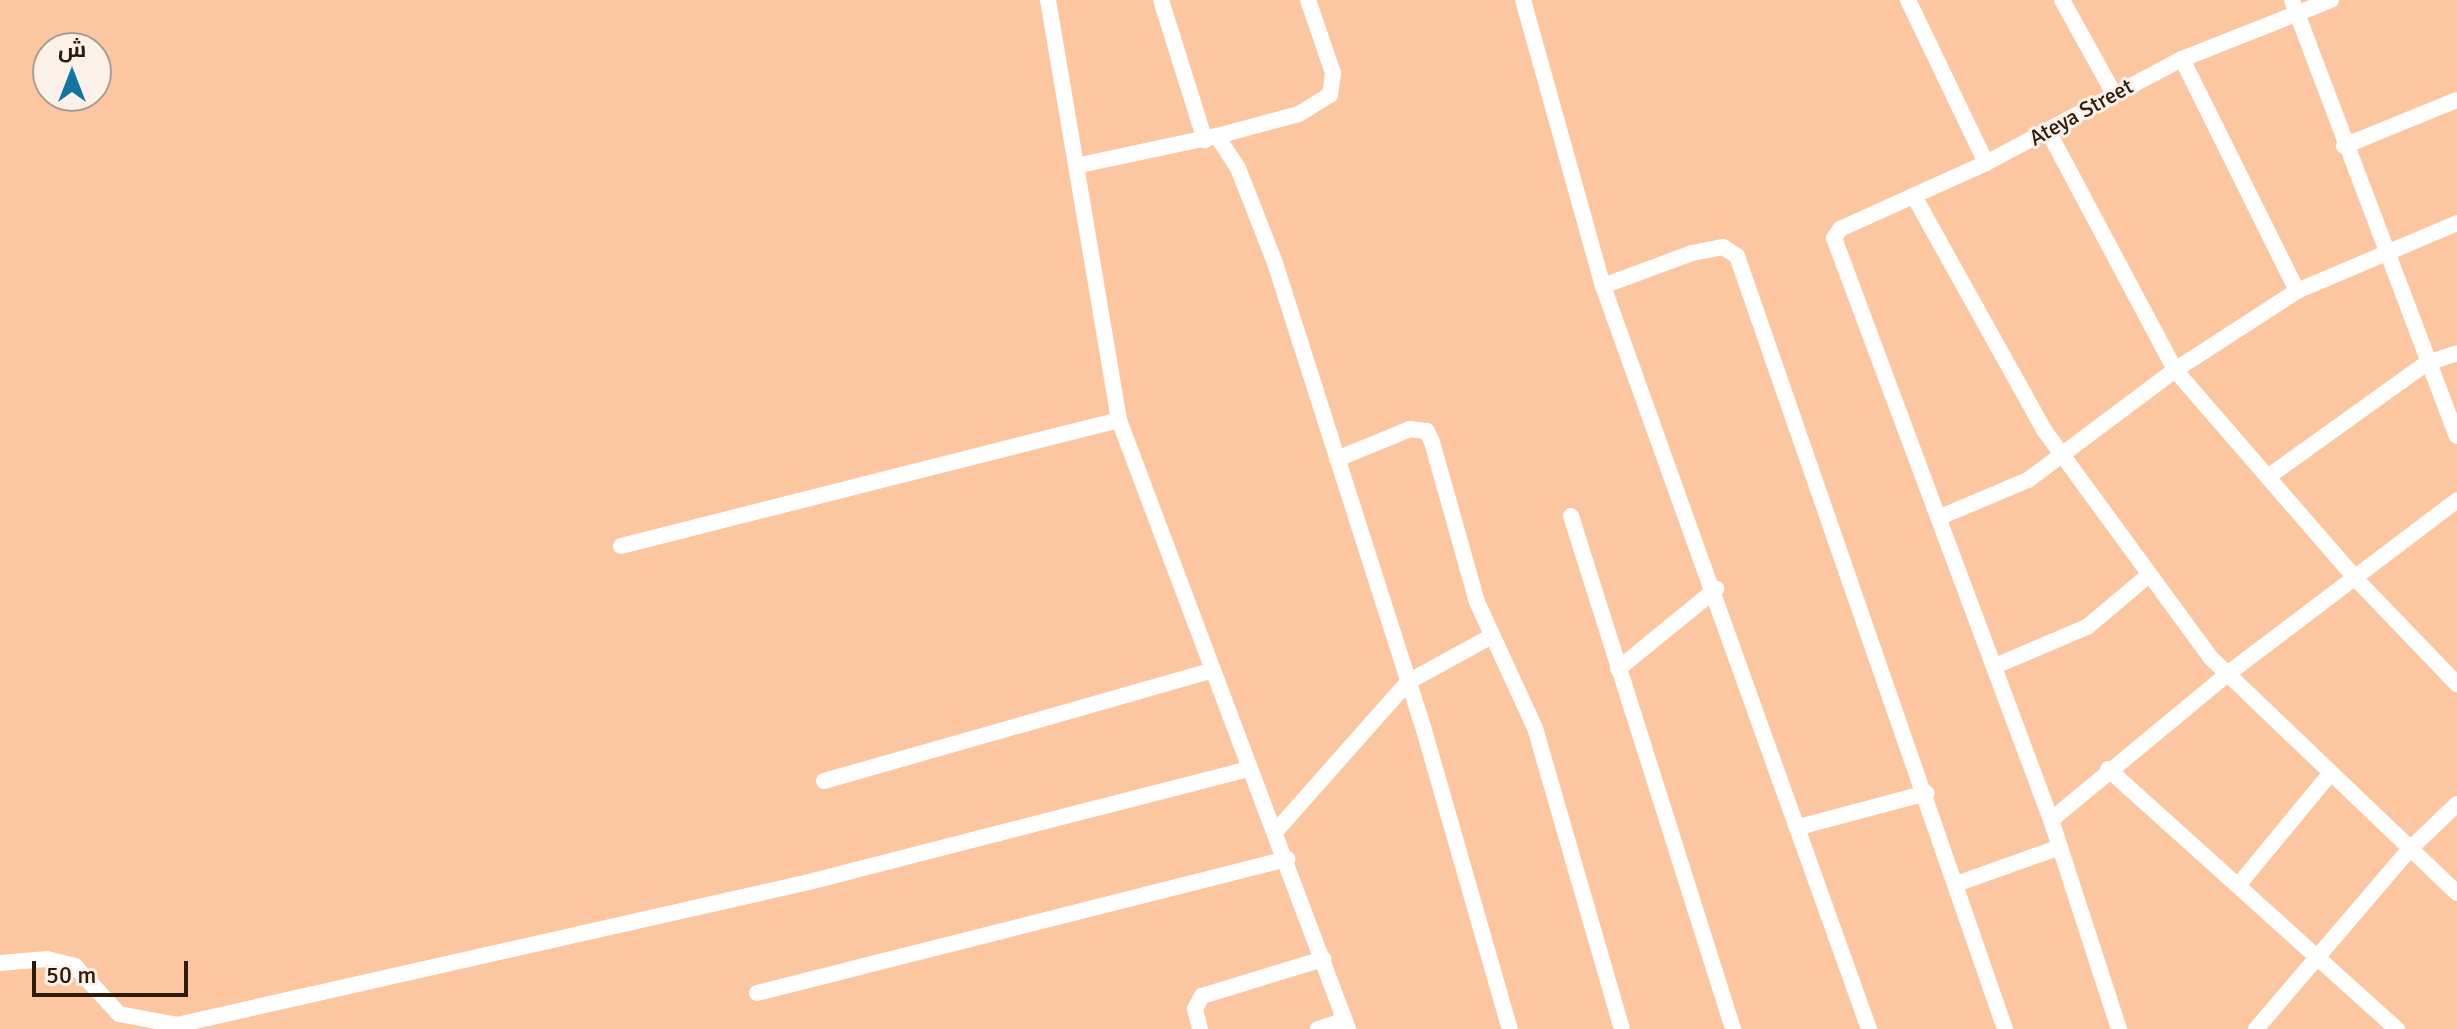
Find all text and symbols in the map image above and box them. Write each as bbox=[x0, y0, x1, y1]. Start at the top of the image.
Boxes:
north arrow bbox=[32, 32, 112, 112]
text: ش bbox=[58, 36, 86, 63]
street label: Ateya Street bbox=[2024, 73, 2138, 151]
scale bar bbox=[36, 945, 192, 995]
text: 50 m bbox=[46, 960, 96, 990]

